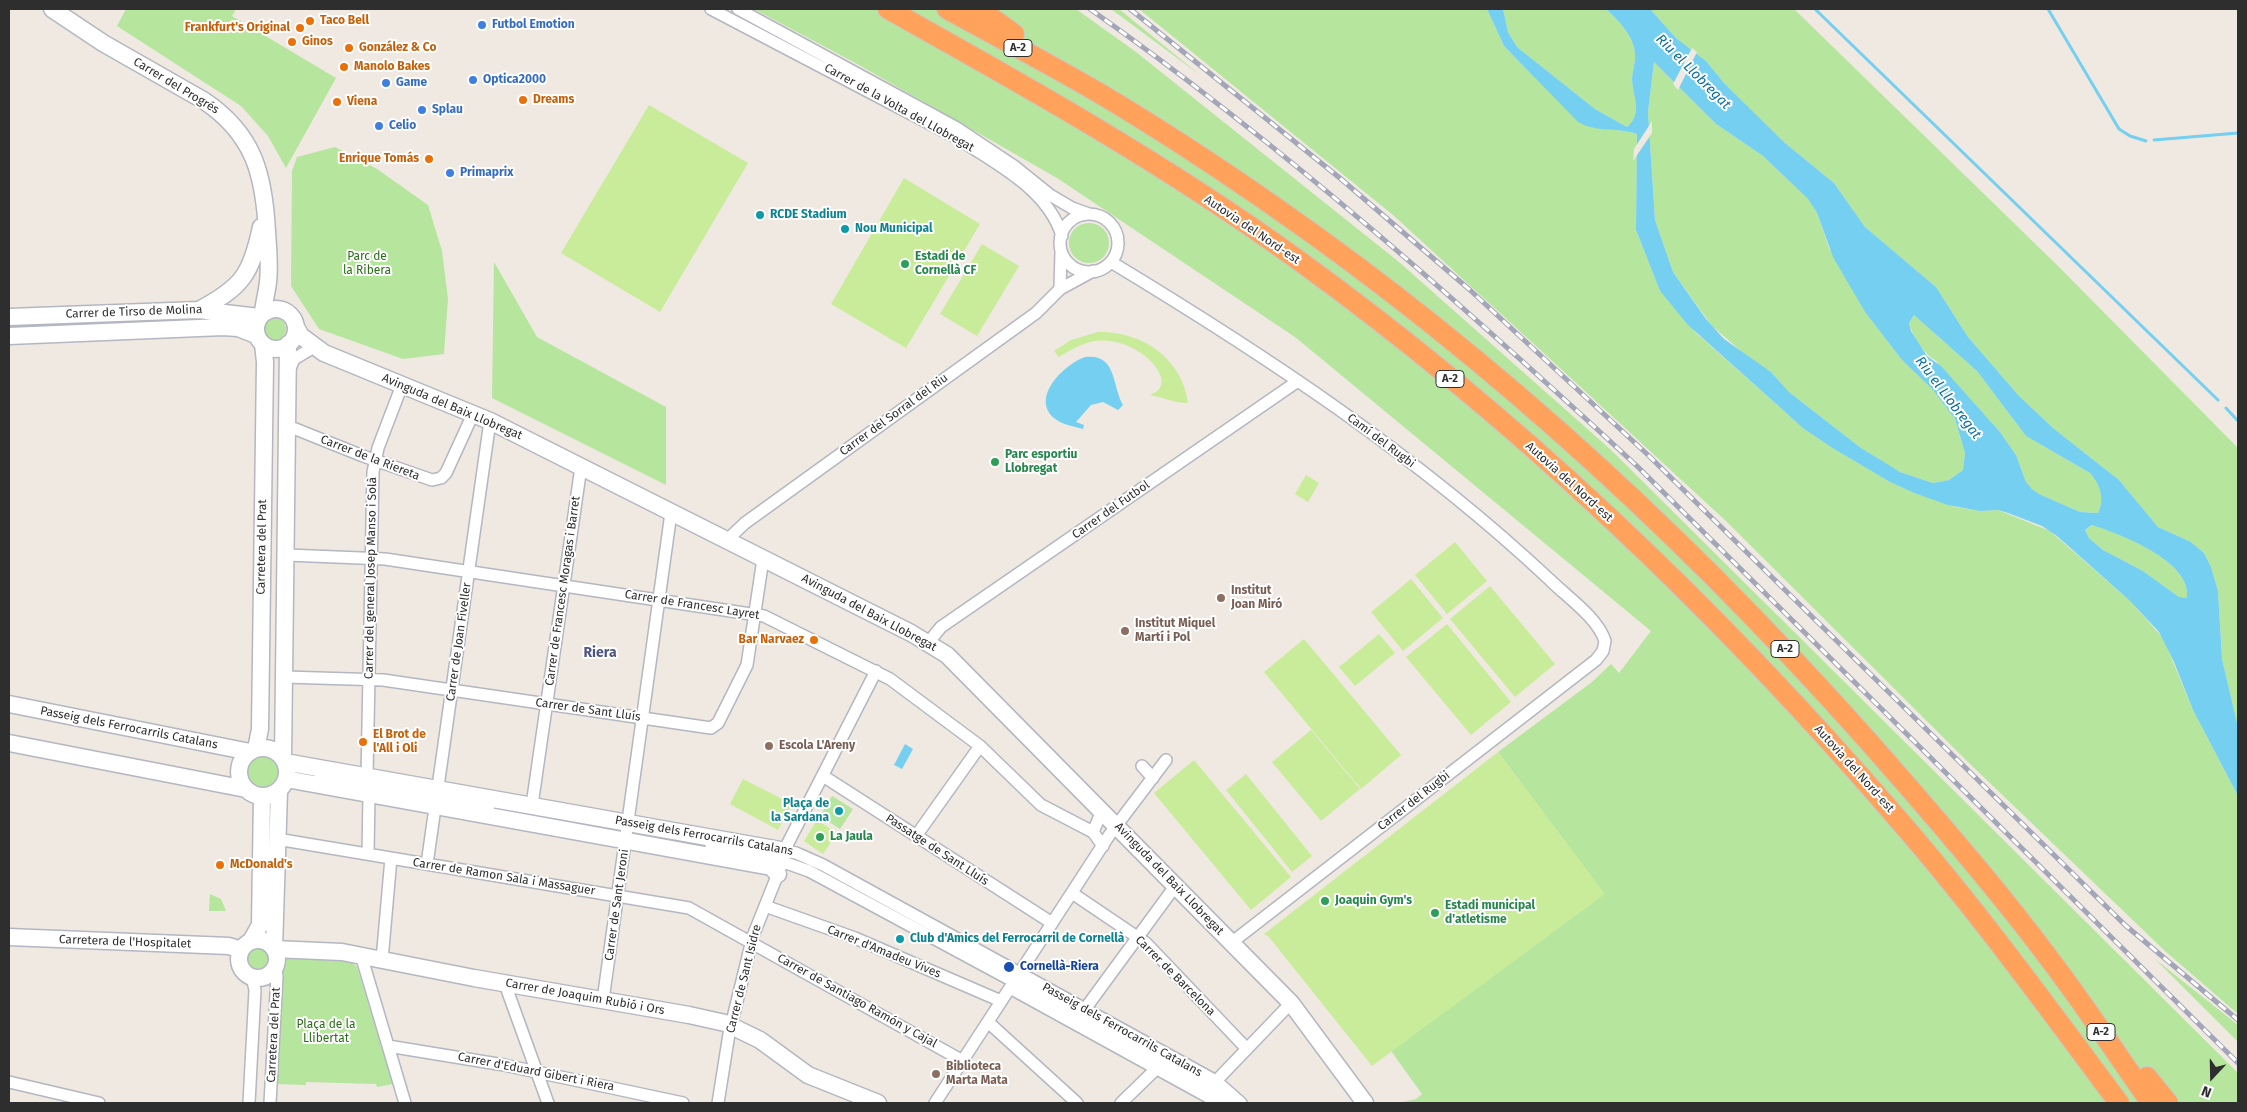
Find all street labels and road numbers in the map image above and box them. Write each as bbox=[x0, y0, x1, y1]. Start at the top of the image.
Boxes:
road number: A-2 bbox=[1004, 40, 1032, 56]
street label: Carrer del Progrés bbox=[131, 55, 221, 117]
street label: Carrer de la Volta del Llobregat bbox=[822, 61, 976, 155]
street label: Autovia del Nord-est bbox=[1201, 193, 1303, 267]
street label: Carrer de Tirso de Molina bbox=[65, 302, 203, 322]
road number: A-2 bbox=[1436, 370, 1464, 388]
street label: Avinguda del Baix Llobregat bbox=[380, 371, 524, 443]
street label: Carrer del Sorral del Riu bbox=[837, 371, 951, 459]
street label: Camí del Rugbi bbox=[1344, 411, 1418, 471]
street label: Carrer de la Riereta bbox=[318, 432, 422, 484]
street label: Autovia del Nord-est bbox=[1522, 439, 1616, 525]
street label: Carrer del general Josep Manso i Solà bbox=[362, 477, 380, 679]
street label: Carrer del Futbol bbox=[1070, 478, 1152, 542]
street label: Carrer de Francesc Moragas i Barret bbox=[543, 495, 583, 687]
street label: Carretera del Prat bbox=[254, 499, 270, 595]
street label: Avinguda del Baix Llobregat bbox=[799, 571, 939, 655]
street label: Carrer de Joan Fiveller bbox=[444, 582, 474, 702]
street label: Carrer de Francesc Layret bbox=[624, 587, 760, 623]
road number: A-2 bbox=[1771, 641, 1799, 658]
street label: Carrer de Sant Lluís bbox=[534, 695, 642, 725]
street label: Passeig dels Ferrocarrils Catalans bbox=[39, 704, 219, 752]
street label: Autovia del Nord-est bbox=[1811, 722, 1897, 816]
street label: Carrer del Rugbi bbox=[1375, 768, 1453, 834]
street label: Passatge de Sant Lluís bbox=[883, 811, 991, 889]
street label: Passeig dels Ferrocarrils Catalans bbox=[614, 813, 794, 859]
street label: Avinguda del Baix Llobregat bbox=[1111, 820, 1227, 938]
street label: Carrer de Sant Jeroni bbox=[602, 848, 632, 962]
street label: Carrer de Ramon Sala i Massaguer bbox=[412, 855, 596, 899]
street label: Carrer de Sant Isidre bbox=[724, 923, 764, 1035]
street label: Carrer d'Amadeu Vives bbox=[825, 923, 943, 981]
street label: Carretera de l'Hospitalet bbox=[59, 932, 191, 952]
street label: Carrer de Barcelona bbox=[1132, 933, 1218, 1019]
street label: Carrer de Santiago Ramón y Cajal bbox=[775, 951, 939, 1051]
street label: Carrer de Joaquim Rubió i Ors bbox=[504, 976, 666, 1018]
street label: Passeig dels Ferrocarrils Catalans bbox=[1040, 980, 1204, 1080]
street label: Carretera del Prat bbox=[264, 987, 284, 1083]
road number: A-2 bbox=[2087, 1024, 2115, 1040]
street label: Carrer d'Eduard Gibert i Riera bbox=[457, 1050, 615, 1094]

